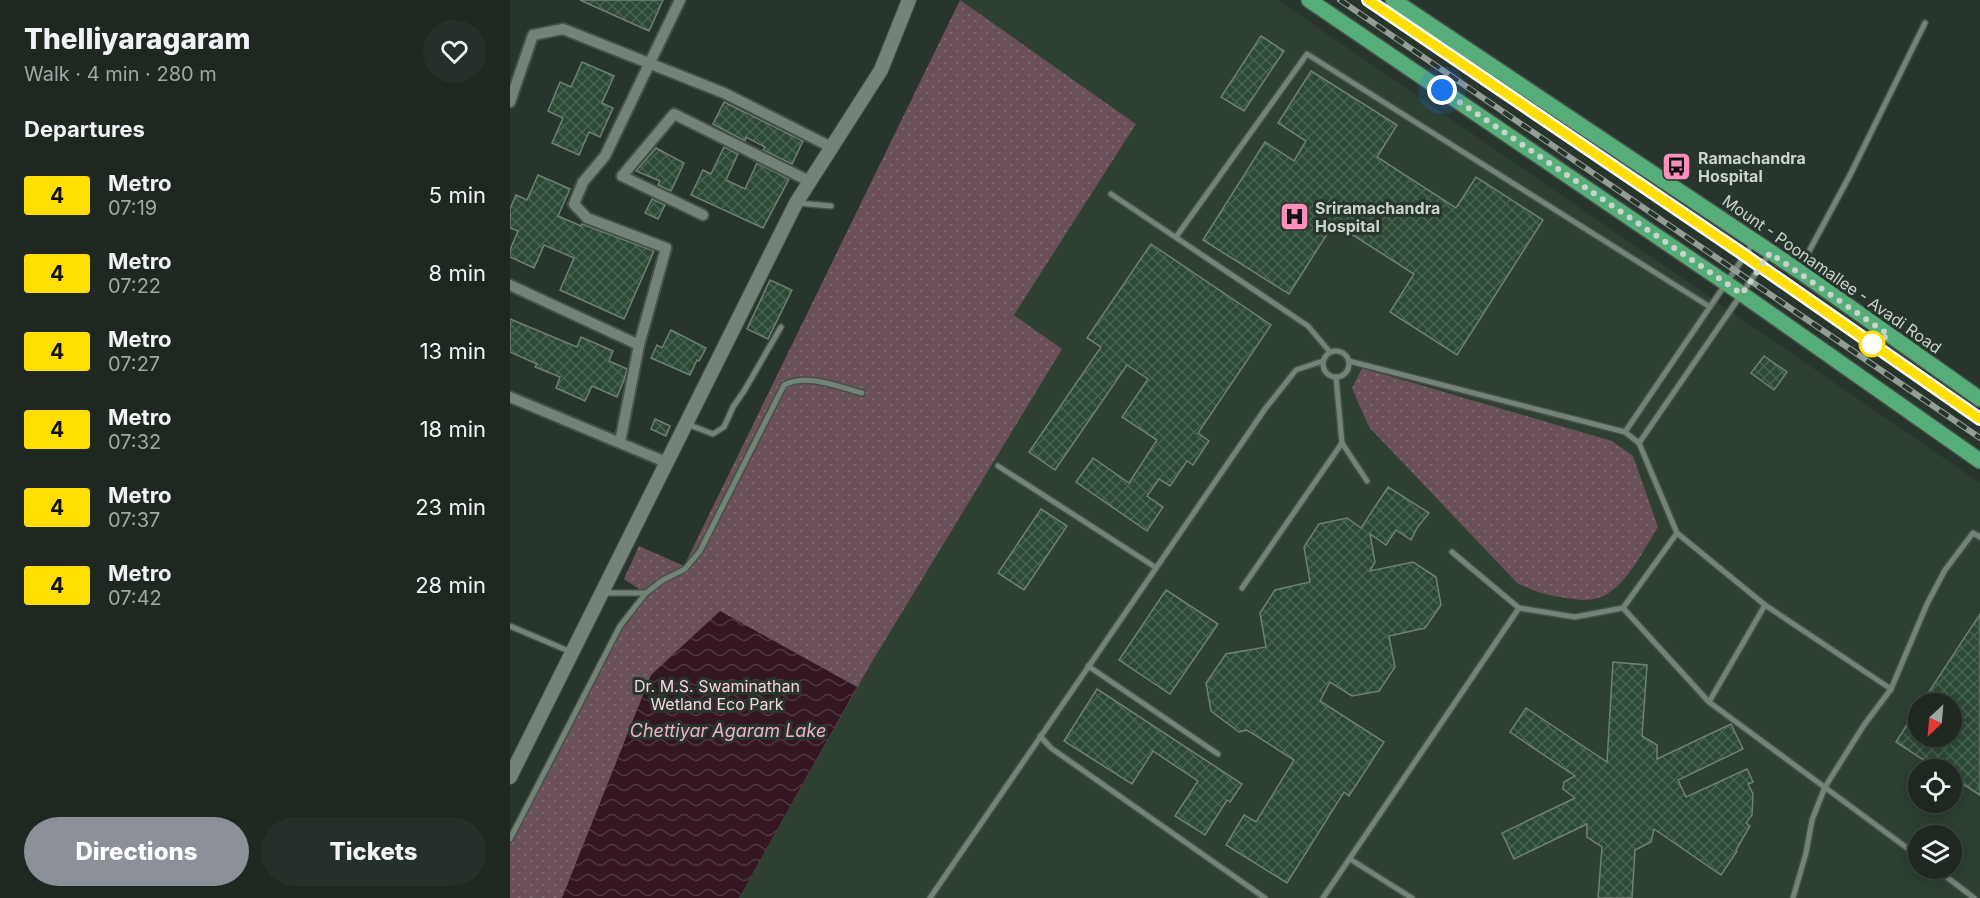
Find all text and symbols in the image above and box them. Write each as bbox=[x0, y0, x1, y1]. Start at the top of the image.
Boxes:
button: heart bbox=[423, 20, 486, 83]
text: Thelliyaragaram bbox=[24, 22, 251, 56]
text: Walk · 4 min · 280 m bbox=[24, 62, 217, 86]
your location bbox=[1427, 75, 1457, 105]
text: Departures bbox=[24, 116, 145, 142]
place label: Ramachandra Hospital bbox=[1698, 148, 1806, 186]
bus stop icon: Ramachandra Hospital bbox=[1661, 151, 1693, 183]
text: Metro bbox=[108, 170, 172, 196]
text: 5 min bbox=[429, 182, 486, 208]
text: 4 bbox=[50, 183, 64, 208]
street label: Mount - Poonamallee - Avadi Road bbox=[1719, 190, 1945, 358]
text: 07:19 bbox=[108, 196, 157, 220]
place label: Sriramachandra Hospital bbox=[1315, 198, 1440, 236]
hospital icon: Sriramachandra Hospital bbox=[1278, 201, 1310, 233]
text: Metro bbox=[108, 248, 172, 274]
text: 8 min bbox=[429, 260, 486, 286]
text: 4 bbox=[50, 261, 64, 286]
text: 07:22 bbox=[108, 274, 161, 298]
text: Metro bbox=[108, 326, 172, 352]
unlabelled marker bbox=[1859, 331, 1885, 357]
text: 13 min bbox=[420, 338, 486, 364]
text: 4 bbox=[50, 339, 64, 364]
text: 07:27 bbox=[108, 352, 160, 376]
text: Metro bbox=[108, 404, 172, 430]
text: 18 min bbox=[420, 416, 486, 442]
text: 4 bbox=[50, 417, 64, 442]
text: 07:32 bbox=[108, 430, 161, 454]
text: Metro bbox=[108, 482, 172, 508]
text: 23 min bbox=[415, 494, 486, 520]
text: 4 bbox=[50, 495, 64, 520]
text: 07:37 bbox=[108, 508, 160, 532]
text: Metro bbox=[108, 560, 172, 586]
text: 28 min bbox=[415, 572, 486, 598]
text: 4 bbox=[50, 573, 64, 598]
text: 07:42 bbox=[108, 586, 162, 610]
park label: Dr. M.S. Swaminathan Wetland Eco Park bbox=[634, 676, 800, 714]
north arrow bbox=[1908, 693, 1962, 747]
map controls bbox=[1908, 693, 1962, 879]
water label: Chettiyar Agaram Lake bbox=[630, 720, 826, 741]
button: locate bbox=[1908, 759, 1962, 813]
button: Directions bbox=[24, 817, 249, 886]
button: Tickets bbox=[261, 817, 486, 886]
button: layers bbox=[1908, 825, 1962, 879]

